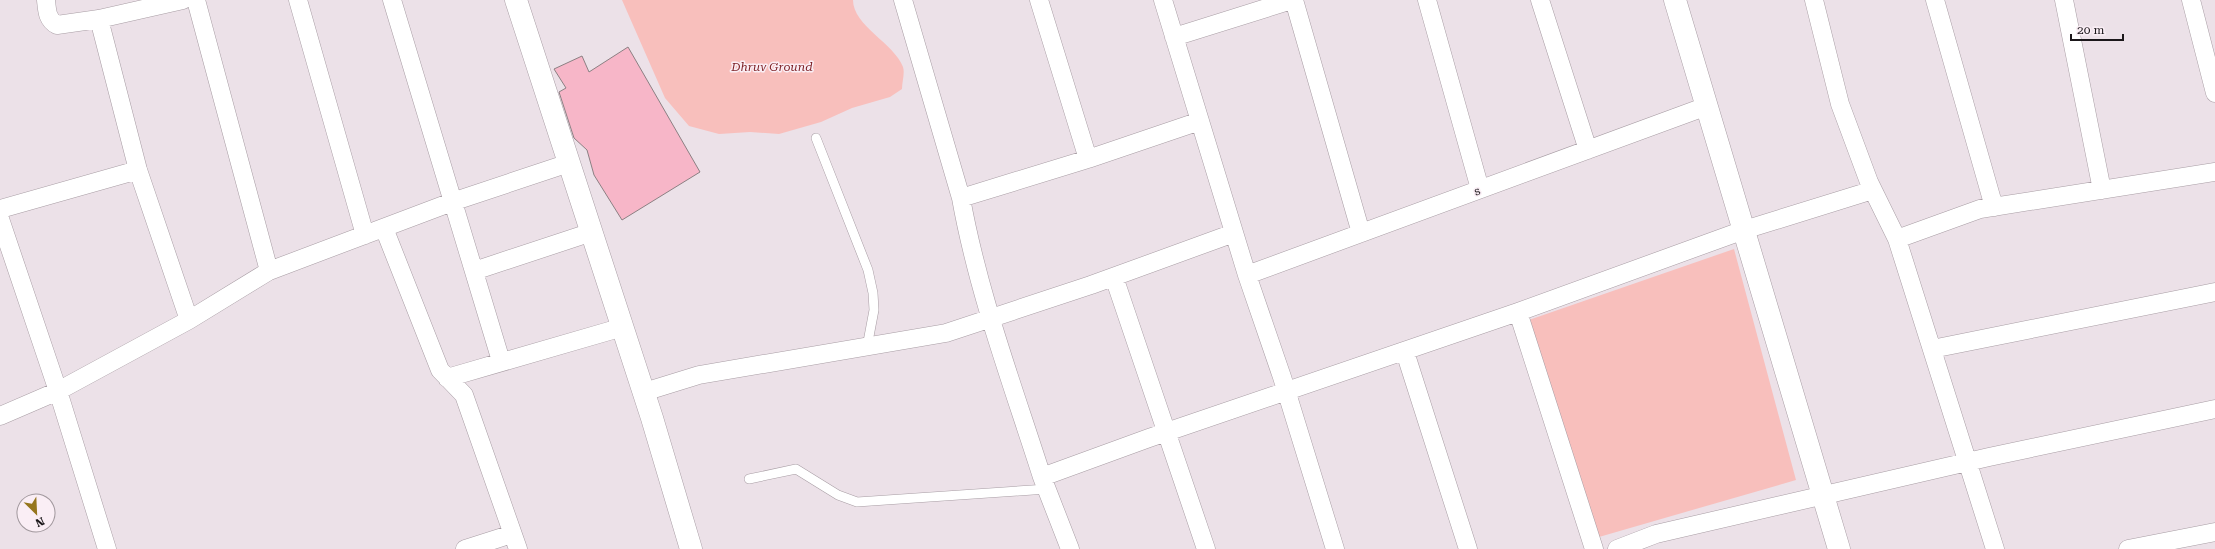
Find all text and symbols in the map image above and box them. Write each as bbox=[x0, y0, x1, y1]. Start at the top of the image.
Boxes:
scale bar bbox=[2071, 16, 2123, 42]
text: 20 m bbox=[2077, 23, 2104, 37]
park label: Dhruv Ground bbox=[730, 60, 813, 74]
street label: s bbox=[1472, 183, 1482, 199]
north arrow bbox=[16, 493, 56, 533]
text: N bbox=[33, 514, 46, 530]

